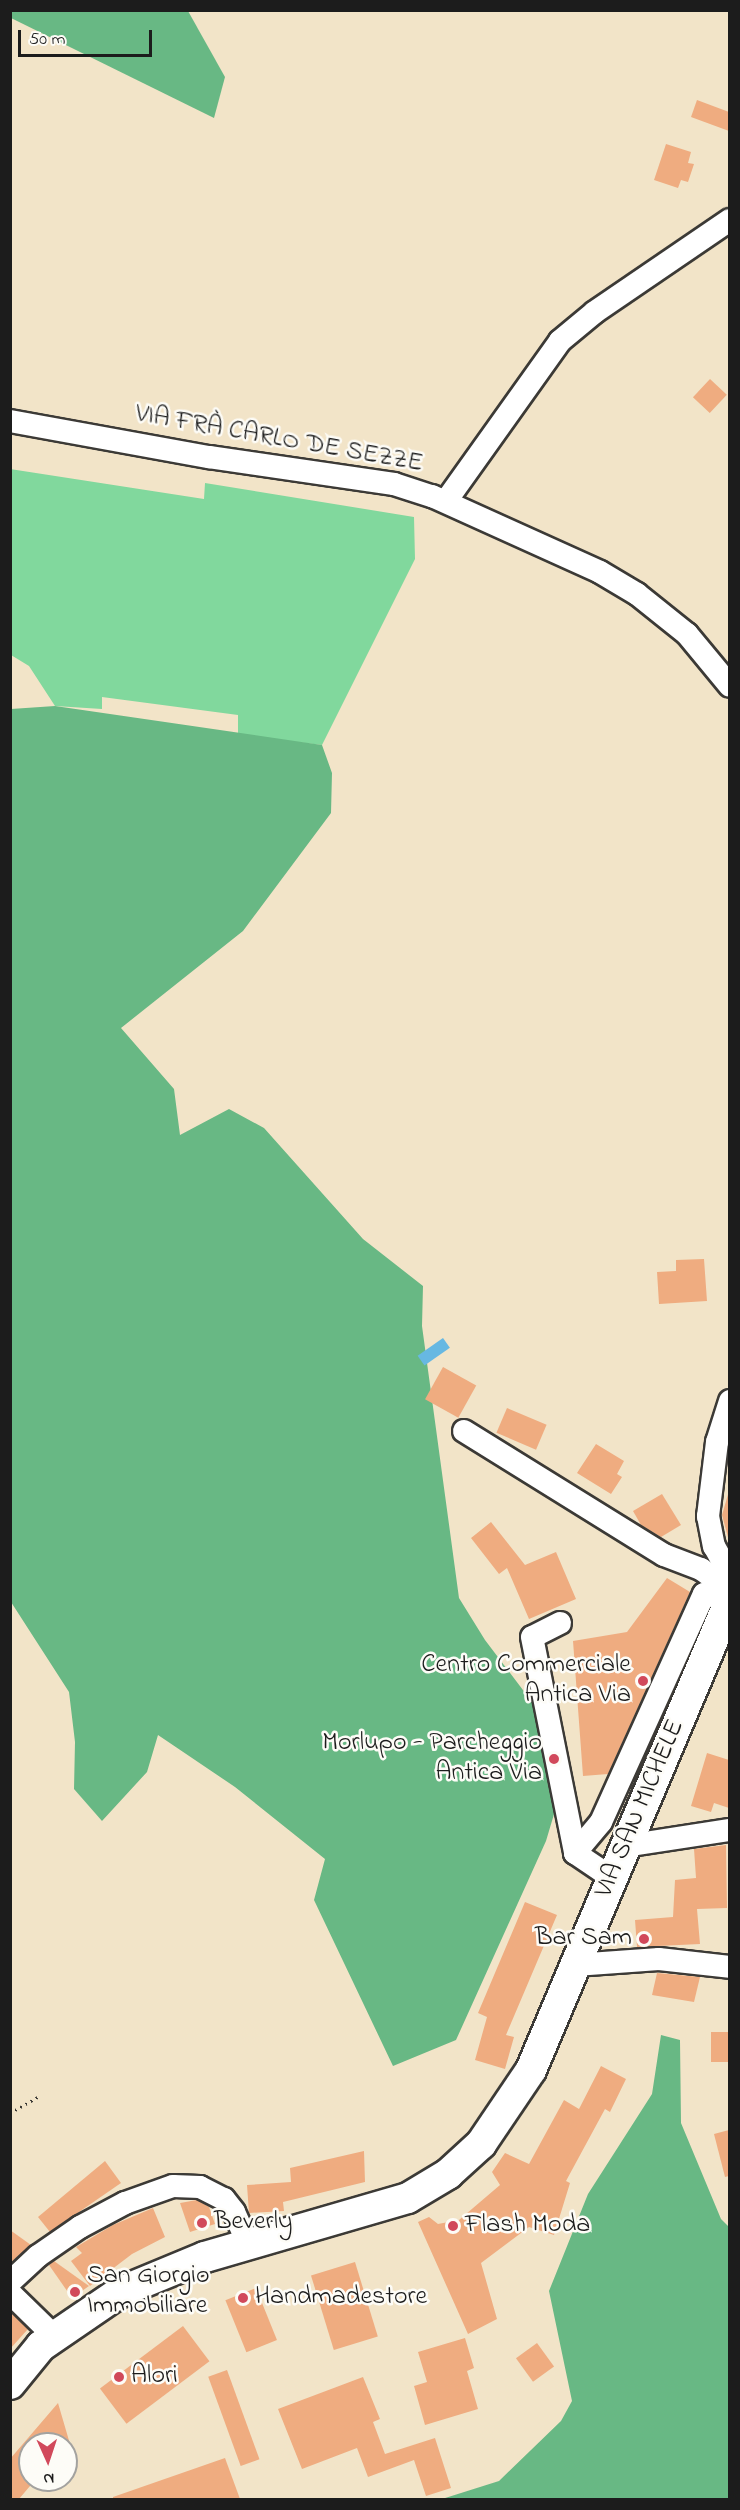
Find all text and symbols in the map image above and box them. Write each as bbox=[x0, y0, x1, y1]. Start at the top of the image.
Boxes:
scale bar bbox=[21, 18, 154, 56]
text: 50 m bbox=[29, 27, 66, 53]
street label: VIA FRÀ CARLO DE SEZZE bbox=[133, 399, 425, 481]
place label: Centro Commerciale Antica Via bbox=[421, 1650, 631, 1712]
marker: Centro Commerciale Antica Via bbox=[636, 1674, 650, 1688]
street label: VIA SAN MICHELE bbox=[590, 1715, 692, 1903]
place label: Morlupo - Parcheggio Antica Via bbox=[322, 1728, 542, 1790]
marker: Morlupo - Parcheggio Antica Via bbox=[547, 1752, 561, 1766]
place label: Bar Sam bbox=[535, 1923, 632, 1955]
marker: Bar Sam bbox=[637, 1932, 651, 1946]
place label: Beverly bbox=[214, 2207, 292, 2239]
place label: Flash Moda bbox=[465, 2210, 590, 2242]
marker: Beverly bbox=[195, 2216, 209, 2230]
marker: Flash Moda bbox=[446, 2219, 460, 2233]
place label: San Giorgio Immobiliare bbox=[87, 2261, 210, 2322]
place label: Handmadestore bbox=[255, 2282, 427, 2314]
marker: San Giorgio Immobiliare bbox=[68, 2285, 82, 2299]
marker: Handmadestore bbox=[236, 2291, 250, 2305]
place label: Alori bbox=[131, 2361, 178, 2393]
marker: Alori bbox=[112, 2370, 126, 2384]
north arrow bbox=[18, 2432, 78, 2492]
text: N bbox=[43, 2466, 55, 2490]

